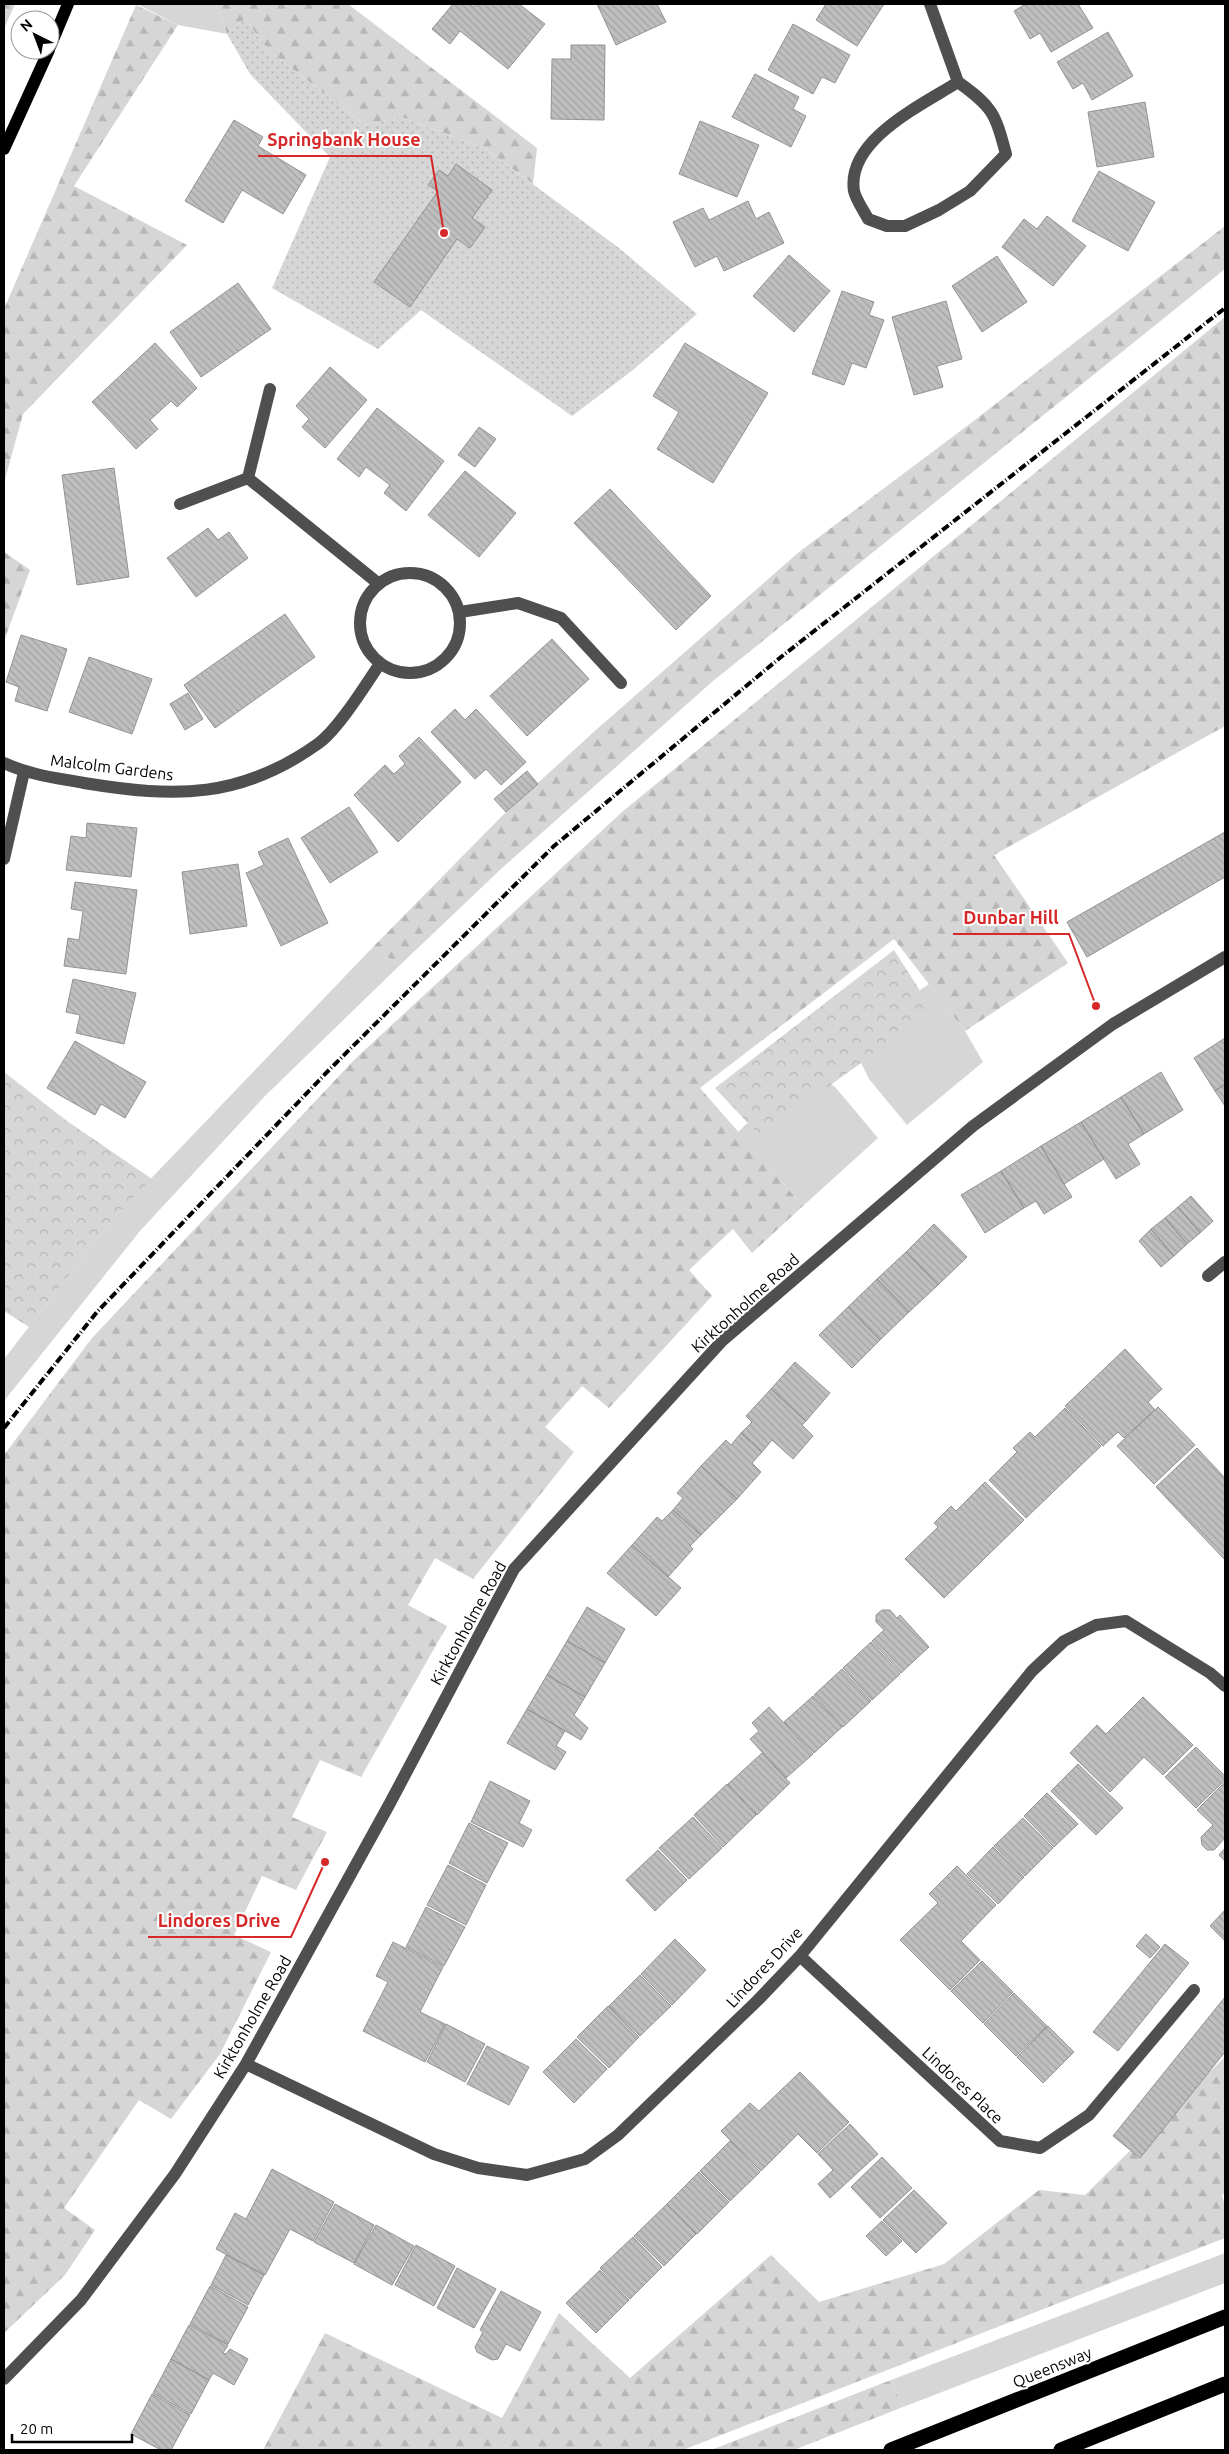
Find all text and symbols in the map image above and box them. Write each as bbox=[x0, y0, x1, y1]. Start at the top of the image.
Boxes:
north arrow bbox=[10, 10, 60, 60]
text: N bbox=[17, 16, 36, 35]
callout: Springbank House bbox=[258, 123, 431, 156]
text: Springbank House bbox=[267, 129, 421, 149]
street label: Malcolm Gardens bbox=[49, 751, 175, 783]
callout: Dunbar Hill bbox=[953, 901, 1069, 934]
text: Dunbar Hill bbox=[963, 907, 1059, 927]
street label: Kirktonholme Road bbox=[687, 1250, 803, 1356]
street label: Kirktonholme Road bbox=[427, 1558, 509, 1688]
callout: Lindores Drive bbox=[148, 1904, 291, 1937]
text: Lindores Drive bbox=[158, 1910, 280, 1930]
street label: Lindores Drive bbox=[722, 1923, 806, 2011]
street label: Kirktonholme Road bbox=[210, 1952, 294, 2082]
street label: Lindores Place bbox=[919, 2043, 1007, 2127]
street label: Queensway bbox=[1010, 2343, 1094, 2391]
scale bar bbox=[12, 2412, 132, 2444]
text: 20 m bbox=[20, 2420, 53, 2437]

